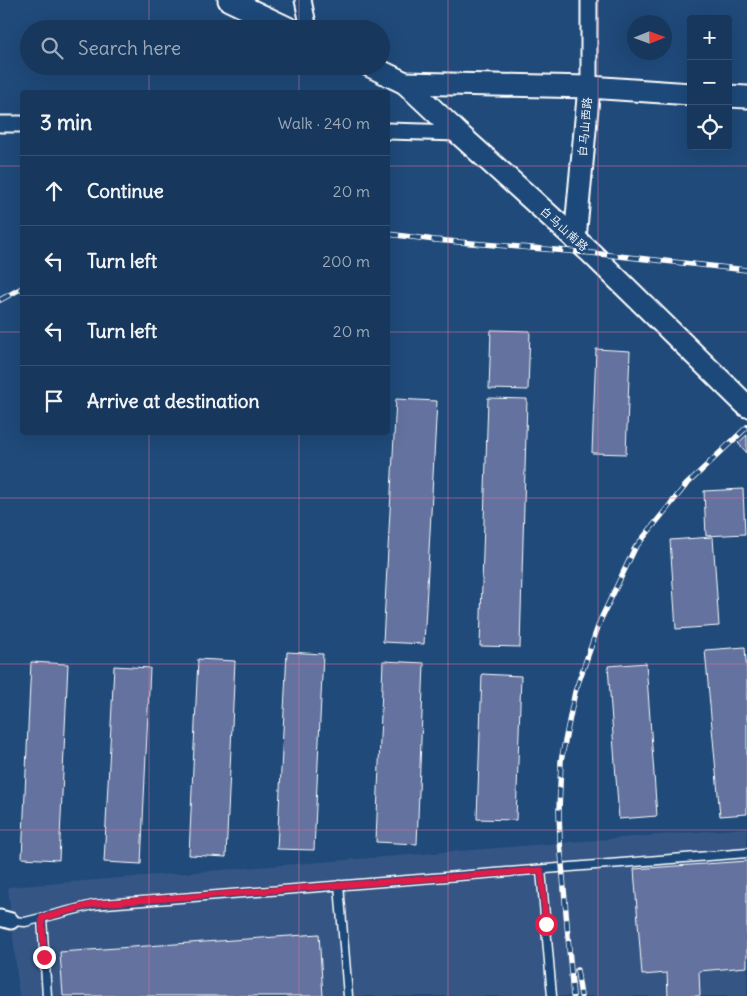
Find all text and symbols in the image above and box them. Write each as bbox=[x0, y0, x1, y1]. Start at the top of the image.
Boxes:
north arrow bbox=[627, 15, 672, 60]
map controls bbox=[687, 15, 732, 150]
button: + bbox=[687, 15, 732, 60]
search box bbox=[20, 20, 390, 75]
icon: search bbox=[38, 34, 66, 62]
text: Search here bbox=[78, 36, 181, 60]
button: − bbox=[687, 60, 732, 105]
street label: 白马山西路 bbox=[574, 96, 595, 158]
button: locate bbox=[687, 105, 732, 150]
text: 3 min bbox=[40, 109, 92, 136]
text: Walk · 240 m bbox=[278, 113, 370, 133]
icon: ahead bbox=[40, 177, 68, 205]
text: Continue bbox=[87, 179, 164, 203]
text: 20 m bbox=[333, 181, 370, 201]
street label: 白马山南路 bbox=[537, 203, 592, 254]
icon: left bbox=[40, 247, 68, 275]
text: Turn left bbox=[87, 249, 157, 273]
text: 200 m bbox=[322, 251, 370, 271]
icon: left bbox=[40, 317, 68, 345]
text: Turn left bbox=[87, 319, 157, 343]
text: 20 m bbox=[333, 321, 370, 341]
icon: arrive bbox=[40, 387, 68, 415]
text: Arrive at destination bbox=[87, 389, 260, 413]
route start bbox=[535, 913, 558, 936]
route end bbox=[33, 946, 56, 969]

